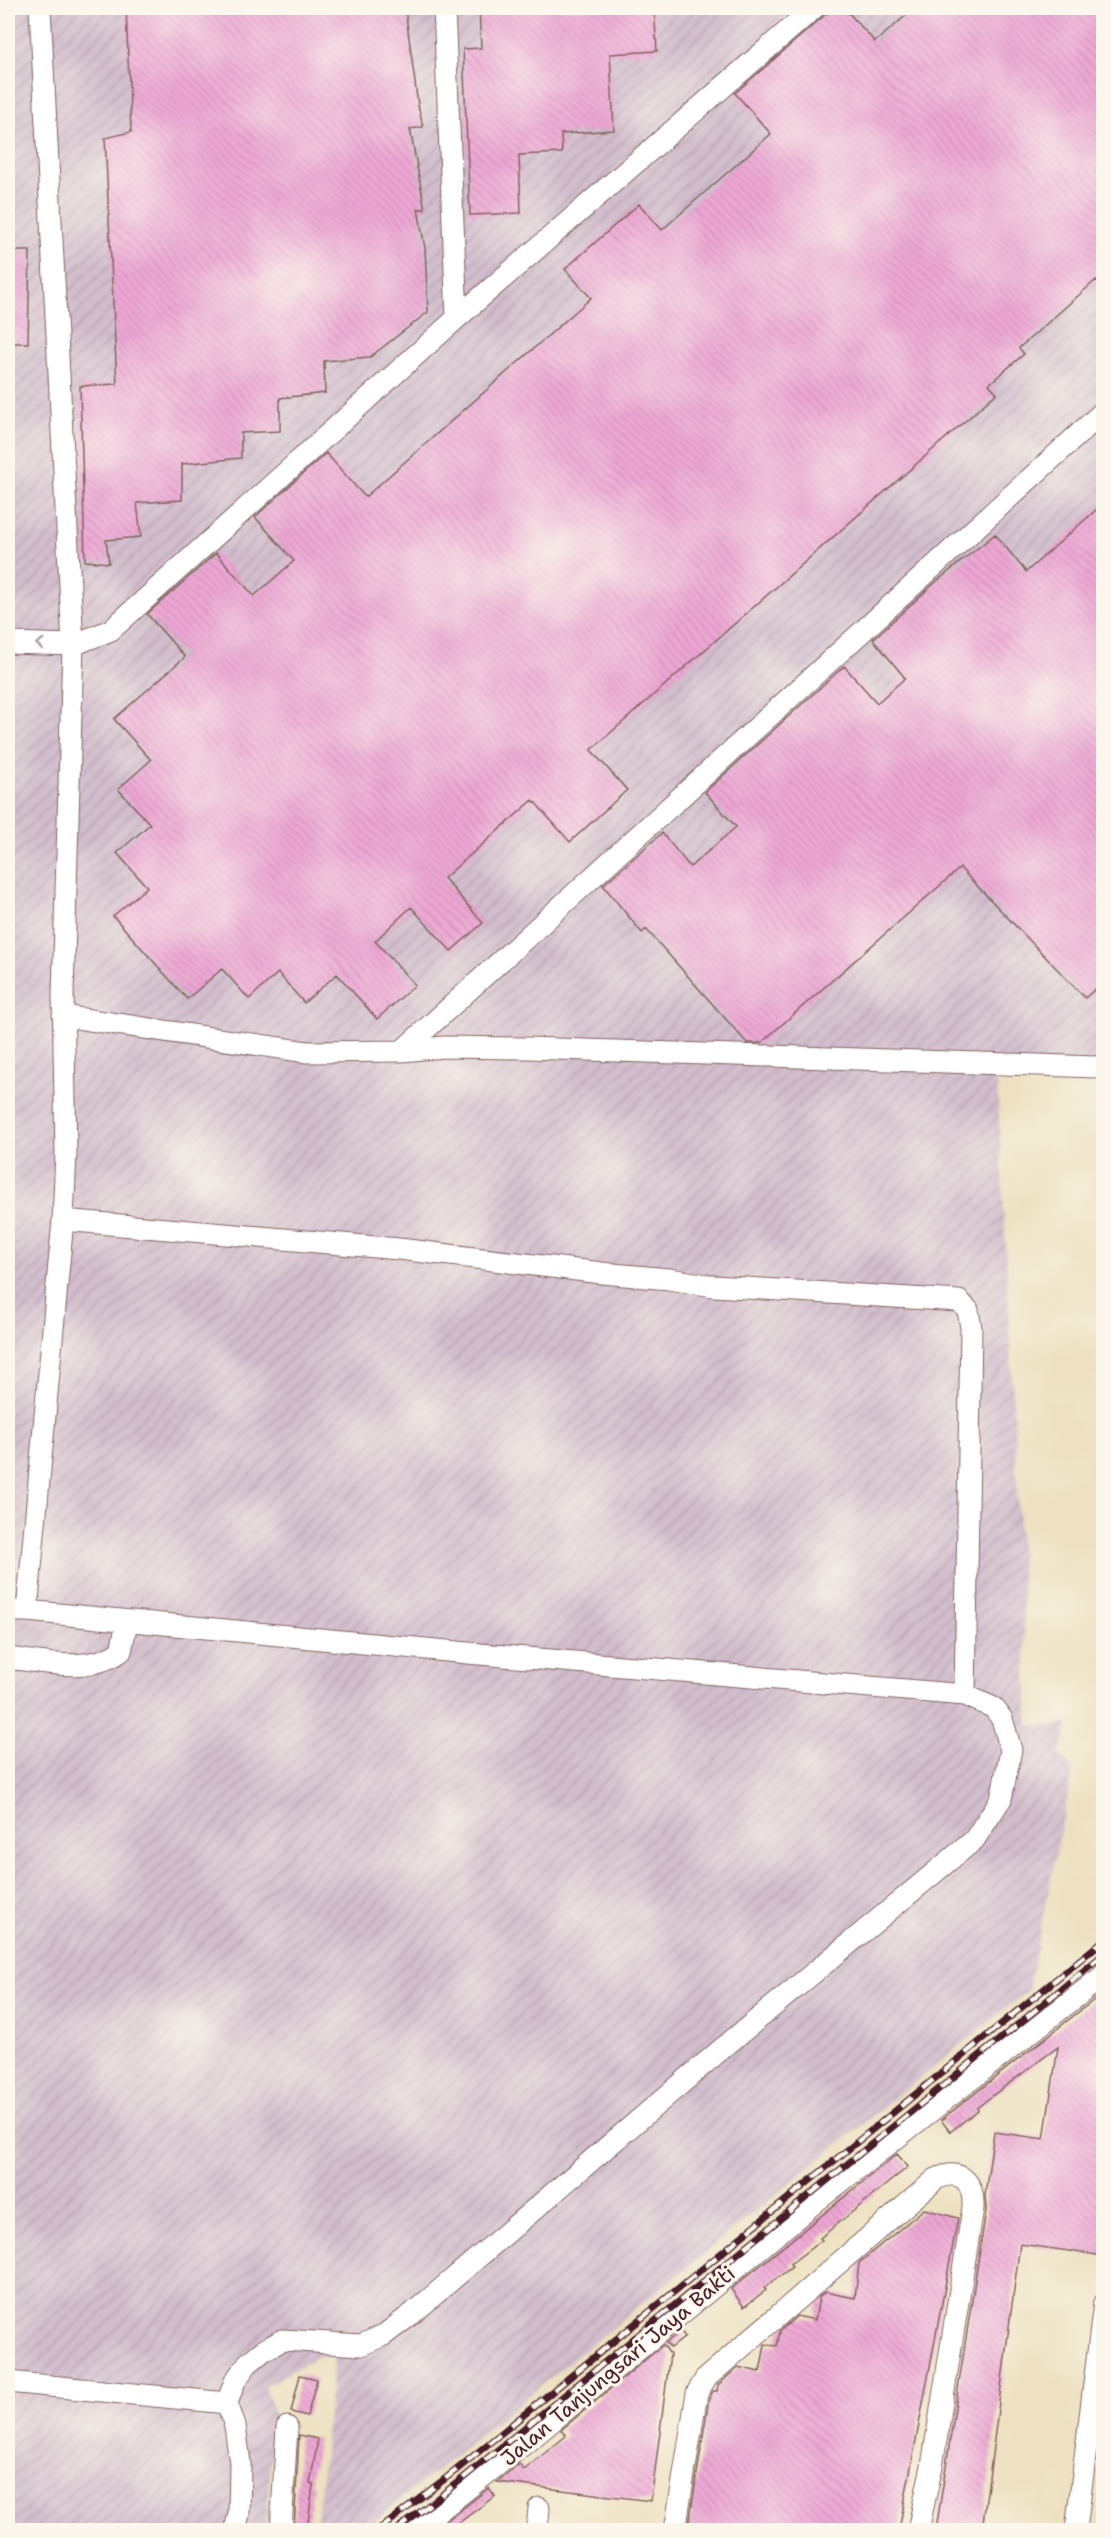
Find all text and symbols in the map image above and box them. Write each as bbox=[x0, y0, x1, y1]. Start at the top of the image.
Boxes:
one-way arrow bbox=[36, 637, 45, 650]
street label: Jalan Tanjungsari Jaya Bakti bbox=[495, 2260, 741, 2472]

